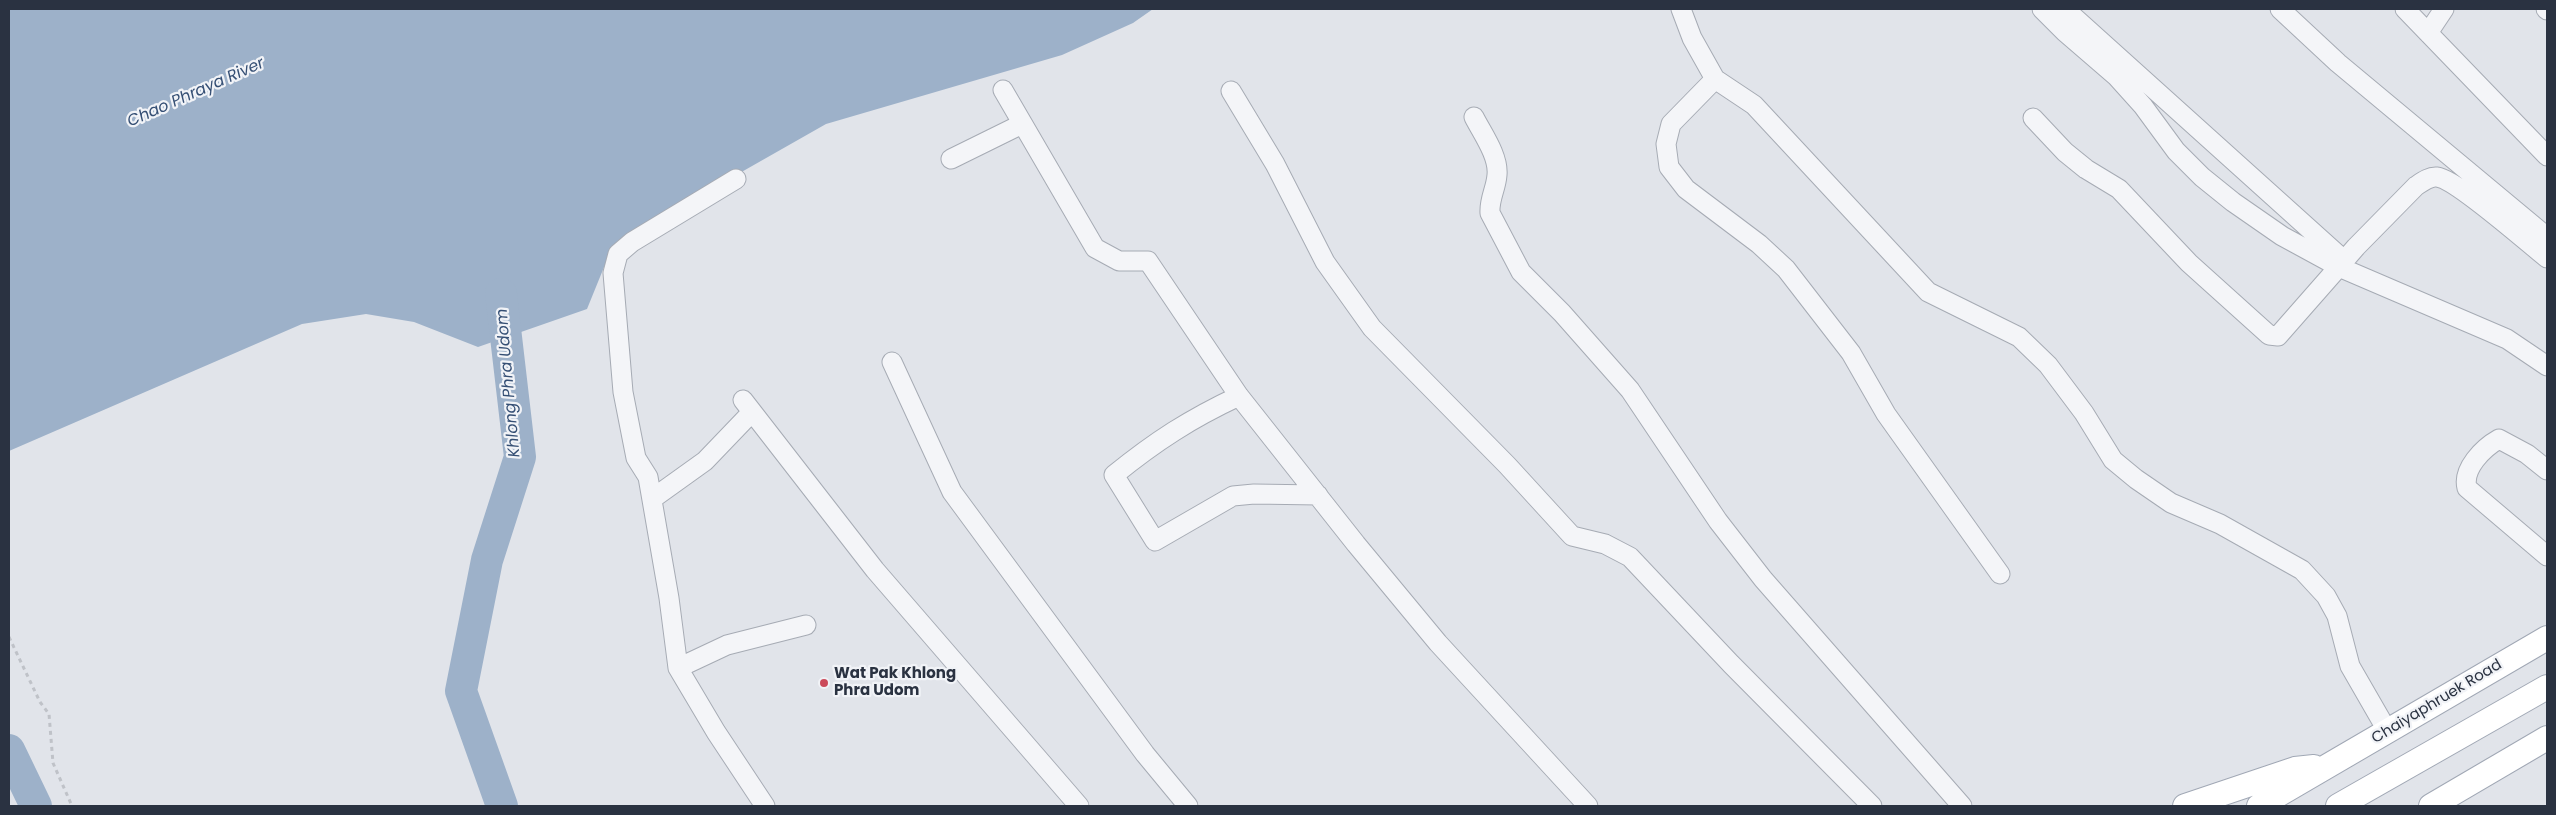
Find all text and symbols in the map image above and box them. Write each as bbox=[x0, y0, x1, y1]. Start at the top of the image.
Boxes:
water label: Chao Phraya River bbox=[125, 54, 267, 132]
water label: Khlong Phra Udom bbox=[493, 308, 525, 458]
street label: Chaiyaphruek Road bbox=[2369, 656, 2505, 748]
place label: Wat Pak Khlong Phra Udom bbox=[834, 665, 956, 700]
marker: Wat Pak Khlong Phra Udom bbox=[818, 677, 830, 689]

